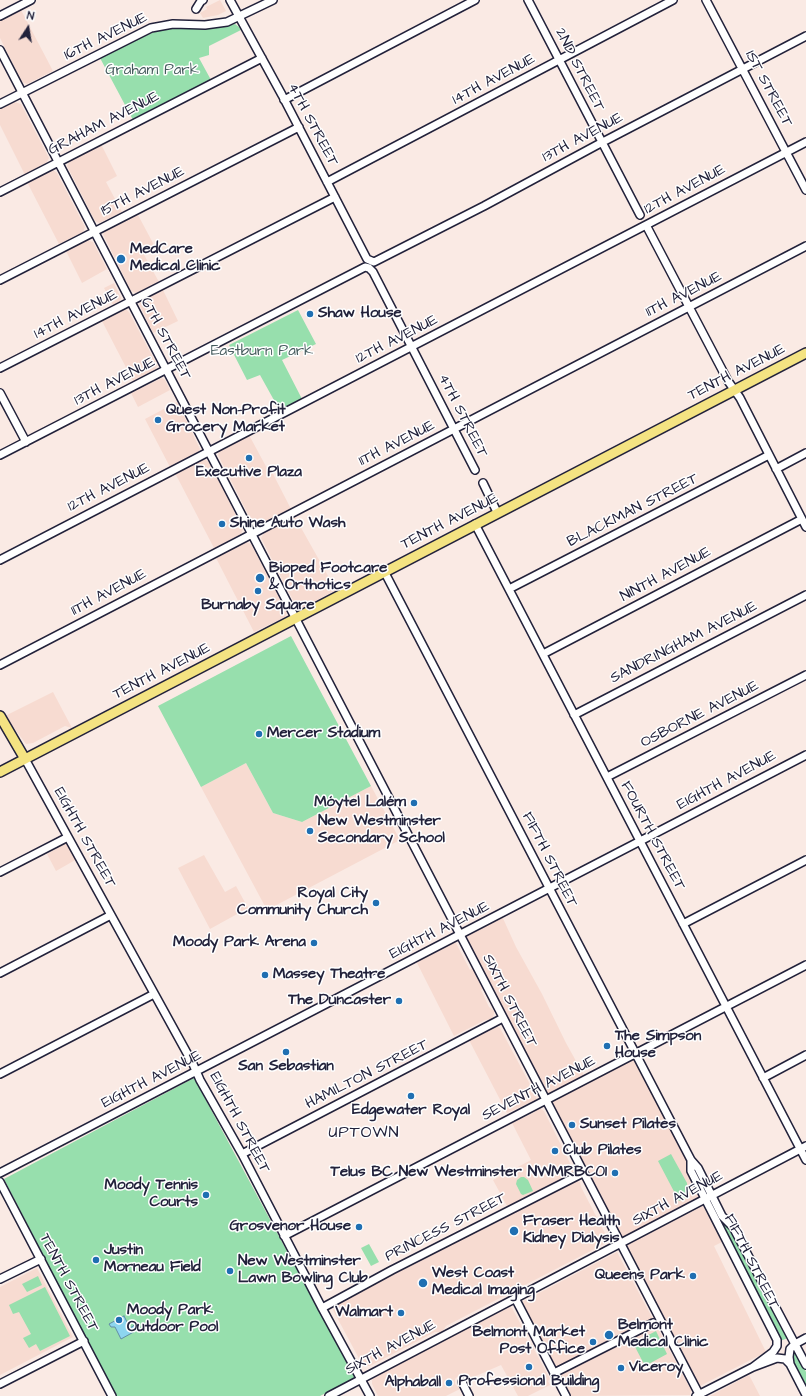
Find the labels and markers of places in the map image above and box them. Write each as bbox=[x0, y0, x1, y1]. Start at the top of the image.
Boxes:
place label: MedCare Medical Clinic bbox=[130, 241, 220, 276]
marker: MedCare Medical Clinic bbox=[115, 253, 127, 265]
place label: Shaw House bbox=[318, 305, 402, 323]
marker: Shaw House bbox=[305, 309, 315, 319]
place label: Quest Non-Profit Grocery Market bbox=[166, 402, 286, 437]
marker: Quest Non-Profit Grocery Market bbox=[153, 415, 163, 425]
marker: Executive Plaza bbox=[244, 453, 254, 463]
place label: Executive Plaza bbox=[196, 464, 302, 482]
place label: Shine Auto Wash bbox=[230, 515, 345, 533]
marker: Shine Auto Wash bbox=[217, 519, 227, 529]
place label: Bioped Footcare & Orthotics bbox=[269, 560, 387, 595]
marker: Bioped Footcare & Orthotics bbox=[254, 572, 266, 584]
marker: Burnaby Square bbox=[253, 586, 263, 596]
place label: Burnaby Square bbox=[201, 597, 315, 615]
place label: Mercer Stadium bbox=[267, 725, 380, 743]
marker: Mercer Stadium bbox=[254, 729, 264, 739]
place label: Móytel Lalém bbox=[314, 794, 406, 812]
marker: Móytel Lalém bbox=[409, 798, 419, 808]
place label: New Westminster Secondary School bbox=[318, 813, 445, 848]
marker: New Westminster Secondary School bbox=[305, 826, 315, 836]
place label: Royal City Community Church bbox=[237, 885, 368, 920]
marker: Royal City Community Church bbox=[371, 898, 381, 908]
place label: Moody Park Arena bbox=[173, 934, 306, 952]
marker: Moody Park Arena bbox=[309, 938, 319, 948]
place label: Massey Theatre bbox=[273, 966, 385, 984]
marker: Massey Theatre bbox=[260, 970, 270, 980]
place label: The Duncaster bbox=[288, 992, 391, 1010]
marker: The Duncaster bbox=[394, 996, 404, 1006]
place label: The Simpson House bbox=[615, 1028, 701, 1063]
marker: The Simpson House bbox=[602, 1041, 612, 1051]
marker: San Sebastian bbox=[281, 1047, 291, 1057]
place label: San Sebastian bbox=[238, 1058, 334, 1076]
marker: Edgewater Royal bbox=[406, 1091, 416, 1101]
place label: Edgewater Royal bbox=[352, 1102, 470, 1120]
place label: Sunset Pilates bbox=[580, 1116, 676, 1134]
marker: Sunset Pilates bbox=[567, 1120, 577, 1130]
place label: Club Pilates bbox=[563, 1142, 642, 1160]
marker: Club Pilates bbox=[550, 1146, 560, 1156]
place label: Telus BC New Westminster NWMRBC01 bbox=[331, 1164, 607, 1182]
marker: Telus BC New Westminster NWMRBC01 bbox=[610, 1168, 620, 1178]
place label: Moody Tennis Courts bbox=[105, 1177, 198, 1212]
marker: Moody Tennis Courts bbox=[201, 1190, 211, 1200]
place label: Fraser Health Kidney Dialysis bbox=[523, 1213, 620, 1248]
place label: Grosvenor House bbox=[229, 1218, 351, 1236]
marker: Grosvenor House bbox=[354, 1222, 364, 1232]
marker: Fraser Health Kidney Dialysis bbox=[508, 1225, 520, 1237]
place label: Justin Morneau Field bbox=[104, 1242, 201, 1277]
place label: New Westminster Lawn Bowling Club bbox=[238, 1253, 368, 1288]
marker: Justin Morneau Field bbox=[91, 1255, 101, 1265]
place label: West Coast Medical Imaging bbox=[432, 1265, 535, 1300]
marker: New Westminster Lawn Bowling Club bbox=[225, 1266, 235, 1276]
place label: Queens Park bbox=[595, 1267, 685, 1285]
marker: Queens Park bbox=[688, 1271, 698, 1281]
marker: West Coast Medical Imaging bbox=[417, 1277, 429, 1289]
place label: Moody Park Outdoor Pool bbox=[127, 1302, 218, 1337]
place label: Walmart bbox=[335, 1304, 393, 1322]
marker: Walmart bbox=[396, 1308, 406, 1318]
marker: Moody Park Outdoor Pool bbox=[114, 1315, 124, 1325]
place label: Belmont Medical Clinic bbox=[618, 1317, 708, 1352]
place label: Belmont Market Post Office bbox=[472, 1324, 585, 1359]
marker: Belmont Medical Clinic bbox=[603, 1329, 615, 1341]
marker: Belmont Market Post Office bbox=[588, 1337, 598, 1347]
place label: Viceroy bbox=[629, 1359, 683, 1377]
marker: Professional Building bbox=[524, 1362, 534, 1372]
marker: Viceroy bbox=[616, 1363, 626, 1373]
place label: Professional Building bbox=[459, 1373, 599, 1391]
place label: Alphaball bbox=[385, 1374, 441, 1392]
marker: Alphaball bbox=[444, 1378, 454, 1388]

